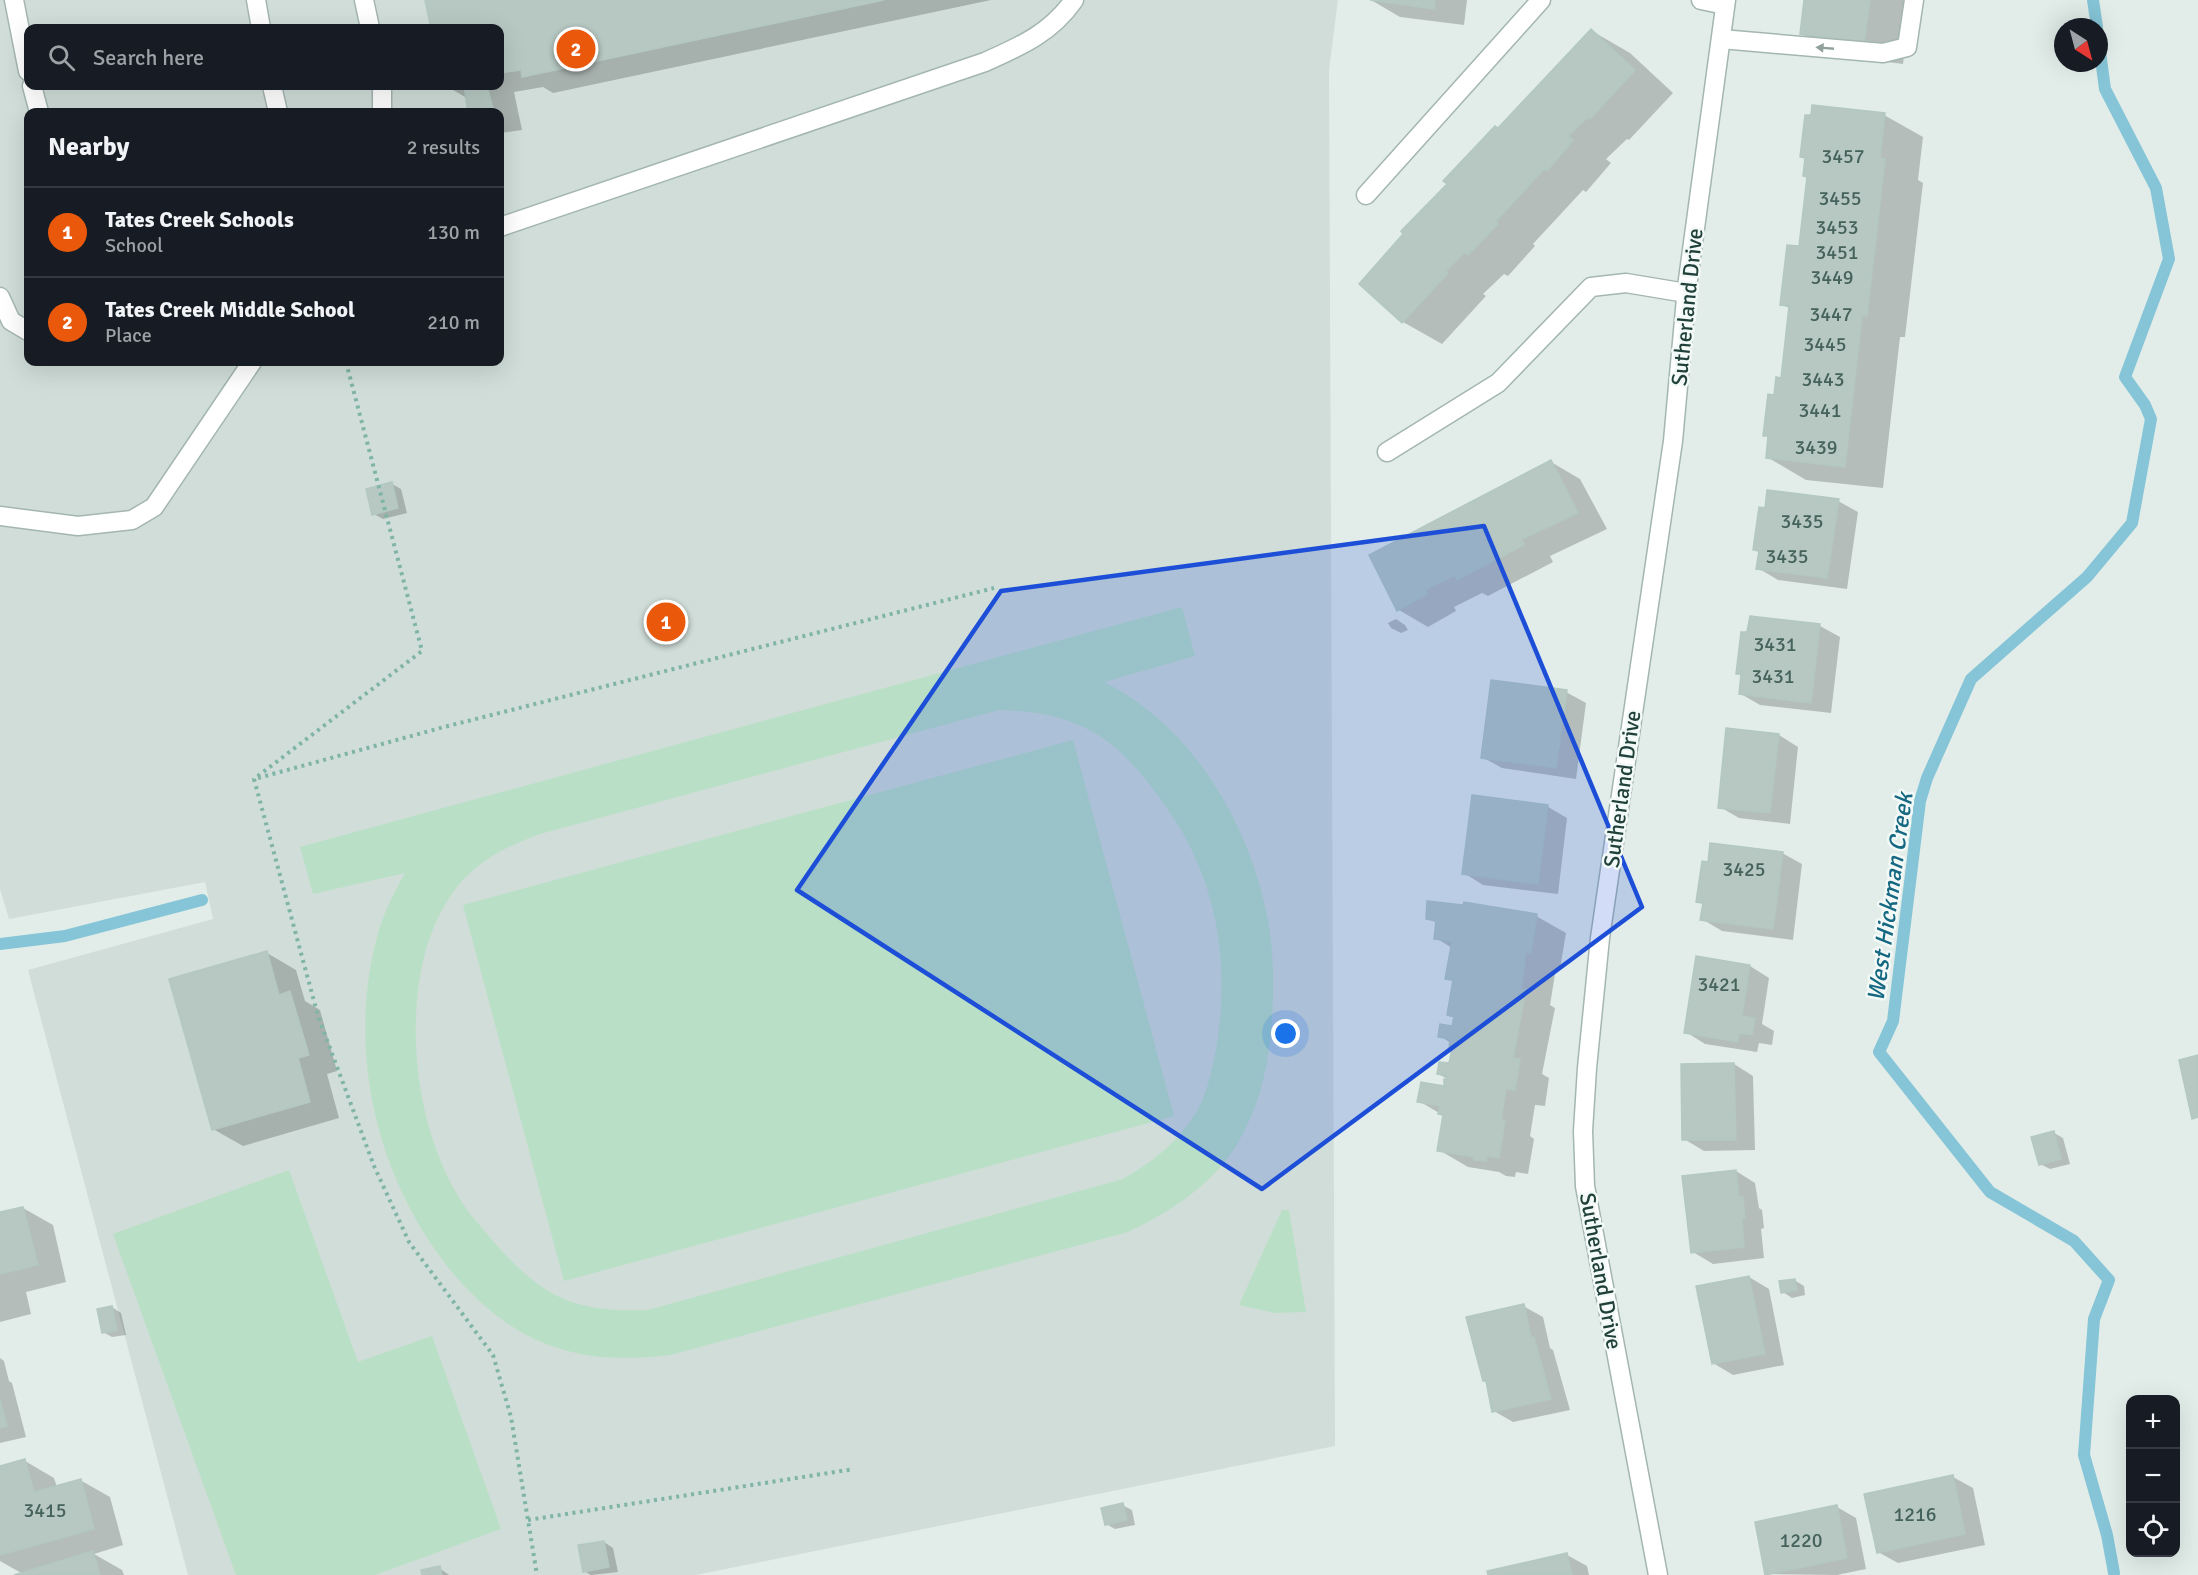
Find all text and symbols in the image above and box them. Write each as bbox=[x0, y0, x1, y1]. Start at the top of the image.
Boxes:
north arrow bbox=[2054, 18, 2108, 72]
search box bbox=[24, 24, 504, 90]
pin: 2 bbox=[556, 26, 596, 72]
icon: search bbox=[45, 41, 78, 74]
one-way arrow bbox=[1816, 43, 1835, 53]
text: Search here bbox=[93, 44, 204, 71]
text: Nearby bbox=[48, 131, 129, 163]
text: 2 results bbox=[407, 135, 480, 160]
house number: 3457 bbox=[1821, 144, 1865, 169]
house number: 3455 bbox=[1818, 186, 1862, 211]
text: Tates Creek Schools bbox=[105, 206, 294, 233]
house number: 3453 bbox=[1815, 215, 1859, 240]
text: 1 bbox=[62, 220, 73, 245]
text: 130 m bbox=[427, 220, 480, 245]
street label: Sutherland Drive bbox=[1665, 227, 1709, 387]
text: School bbox=[105, 233, 163, 258]
house number: 3451 bbox=[1815, 240, 1859, 265]
house number: 3449 bbox=[1810, 265, 1854, 290]
text: Tates Creek Middle School bbox=[105, 296, 355, 323]
house number: 3447 bbox=[1809, 302, 1853, 327]
text: 2 bbox=[62, 310, 73, 335]
text: 210 m bbox=[427, 310, 480, 335]
text: Place bbox=[105, 323, 152, 348]
house number: 3445 bbox=[1803, 332, 1847, 357]
house number: 3443 bbox=[1801, 367, 1845, 392]
house number: 3441 bbox=[1798, 398, 1842, 423]
house number: 3439 bbox=[1794, 435, 1838, 460]
house number: 3435 bbox=[1780, 509, 1824, 534]
house number: 3435 bbox=[1765, 544, 1809, 569]
pin: 1 bbox=[646, 600, 686, 644]
house number: 3431 bbox=[1753, 632, 1797, 657]
house number: 3431 bbox=[1751, 664, 1795, 689]
street label: Sutherland Drive bbox=[1598, 709, 1646, 869]
water label: West Hickman Creek bbox=[1861, 789, 1920, 1003]
house number: 3425 bbox=[1722, 857, 1766, 882]
house number: 3421 bbox=[1697, 972, 1741, 997]
your location bbox=[1271, 1019, 1300, 1048]
street label: Sutherland Drive bbox=[1574, 1191, 1628, 1351]
map controls bbox=[2126, 1395, 2180, 1557]
button: + bbox=[2126, 1395, 2180, 1449]
button: − bbox=[2126, 1449, 2180, 1503]
house number: 3415 bbox=[23, 1498, 67, 1523]
house number: 1216 bbox=[1893, 1502, 1937, 1527]
button: locate bbox=[2126, 1503, 2180, 1557]
house number: 1220 bbox=[1779, 1528, 1823, 1553]

